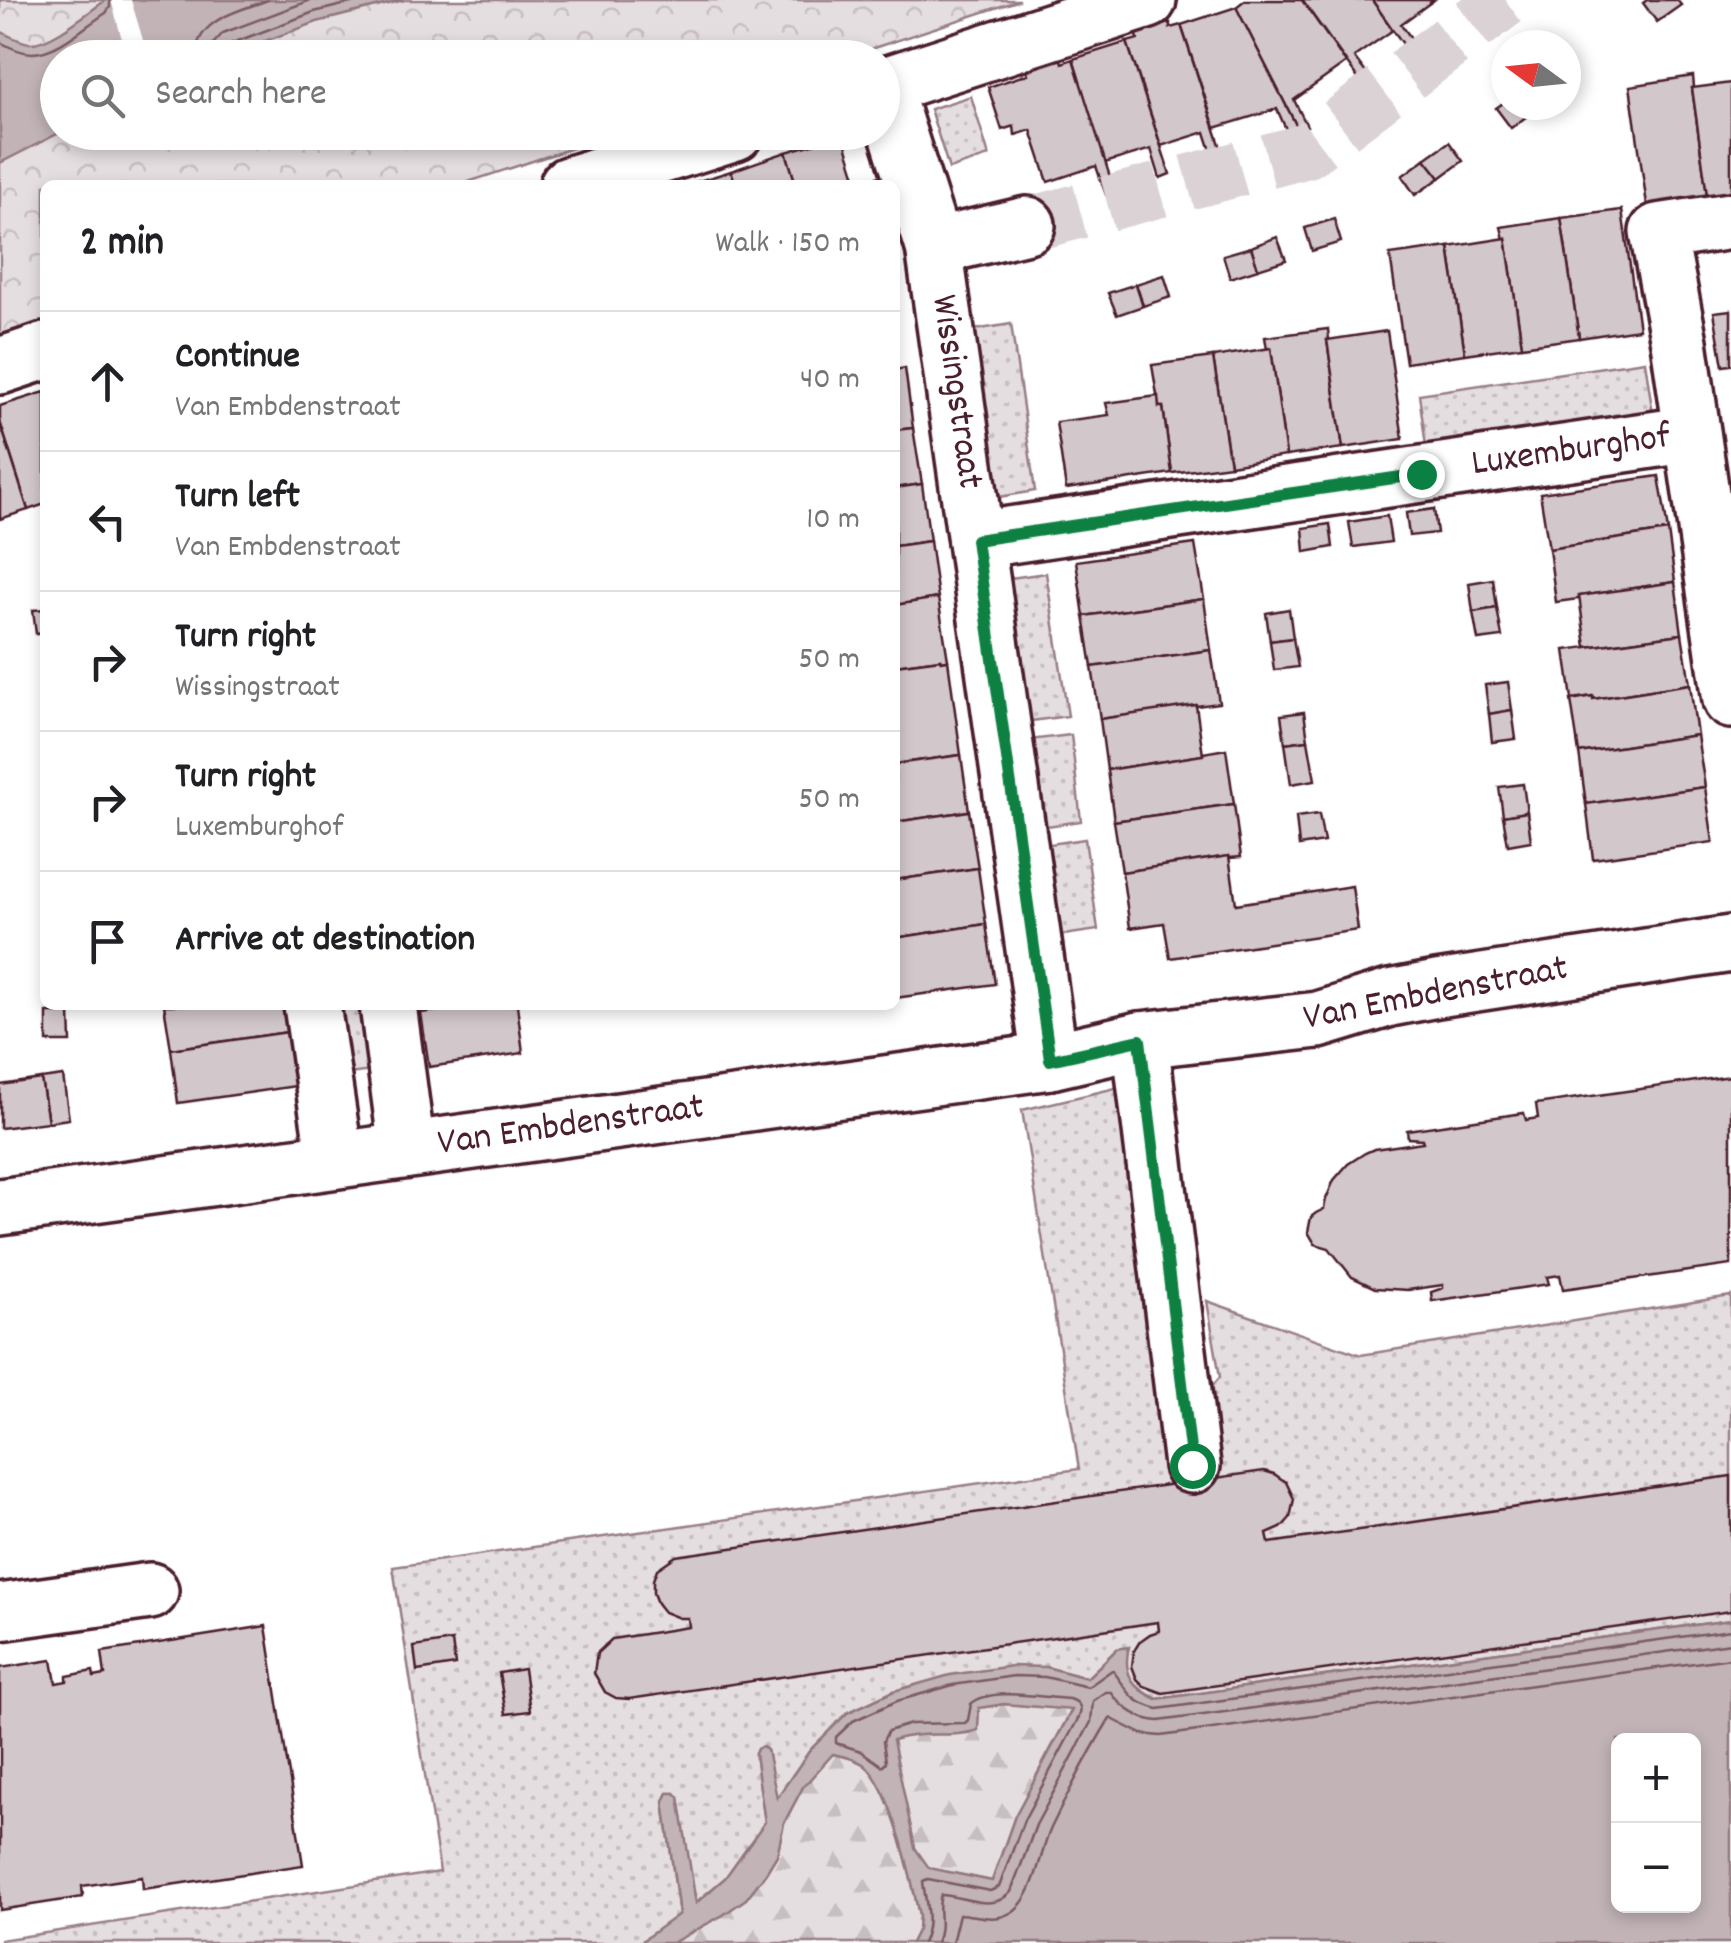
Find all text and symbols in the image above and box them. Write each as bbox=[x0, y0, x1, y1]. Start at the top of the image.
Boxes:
north arrow bbox=[1491, 30, 1581, 120]
search box bbox=[40, 40, 900, 150]
icon: search bbox=[75, 68, 130, 123]
text: Search here bbox=[155, 68, 327, 123]
text: 2 min bbox=[80, 215, 164, 275]
text: Walk · 150 m bbox=[715, 222, 860, 268]
street label: Wissingstraat bbox=[914, 291, 996, 493]
text: Continue bbox=[175, 331, 300, 386]
icon: ahead bbox=[80, 354, 135, 409]
text: 40 m bbox=[800, 358, 860, 404]
text: Van Embdenstraat bbox=[175, 386, 401, 432]
street label: Luxemburghof bbox=[1468, 411, 1676, 493]
route end bbox=[1399, 452, 1445, 498]
text: Turn left bbox=[175, 471, 300, 526]
icon: left bbox=[80, 494, 135, 549]
text: 10 m bbox=[806, 498, 860, 544]
text: Van Embdenstraat bbox=[175, 526, 401, 572]
text: Turn right bbox=[175, 611, 316, 666]
icon: right bbox=[80, 634, 135, 689]
text: 50 m bbox=[798, 638, 860, 684]
text: Wissingstraat bbox=[175, 666, 340, 712]
text: Turn right bbox=[175, 751, 316, 806]
icon: right bbox=[80, 774, 135, 829]
text: 50 m bbox=[798, 778, 860, 824]
text: Luxemburghof bbox=[175, 806, 344, 852]
icon: arrive bbox=[80, 914, 135, 969]
text: Arrive at destination bbox=[175, 914, 475, 969]
street label: Van Embdenstraat bbox=[1299, 942, 1573, 1048]
street label: Van Embdenstraat bbox=[434, 1081, 708, 1173]
route start bbox=[1170, 1443, 1216, 1489]
map controls bbox=[1611, 1733, 1701, 1913]
button: + bbox=[1611, 1733, 1701, 1823]
button: − bbox=[1611, 1823, 1701, 1913]

